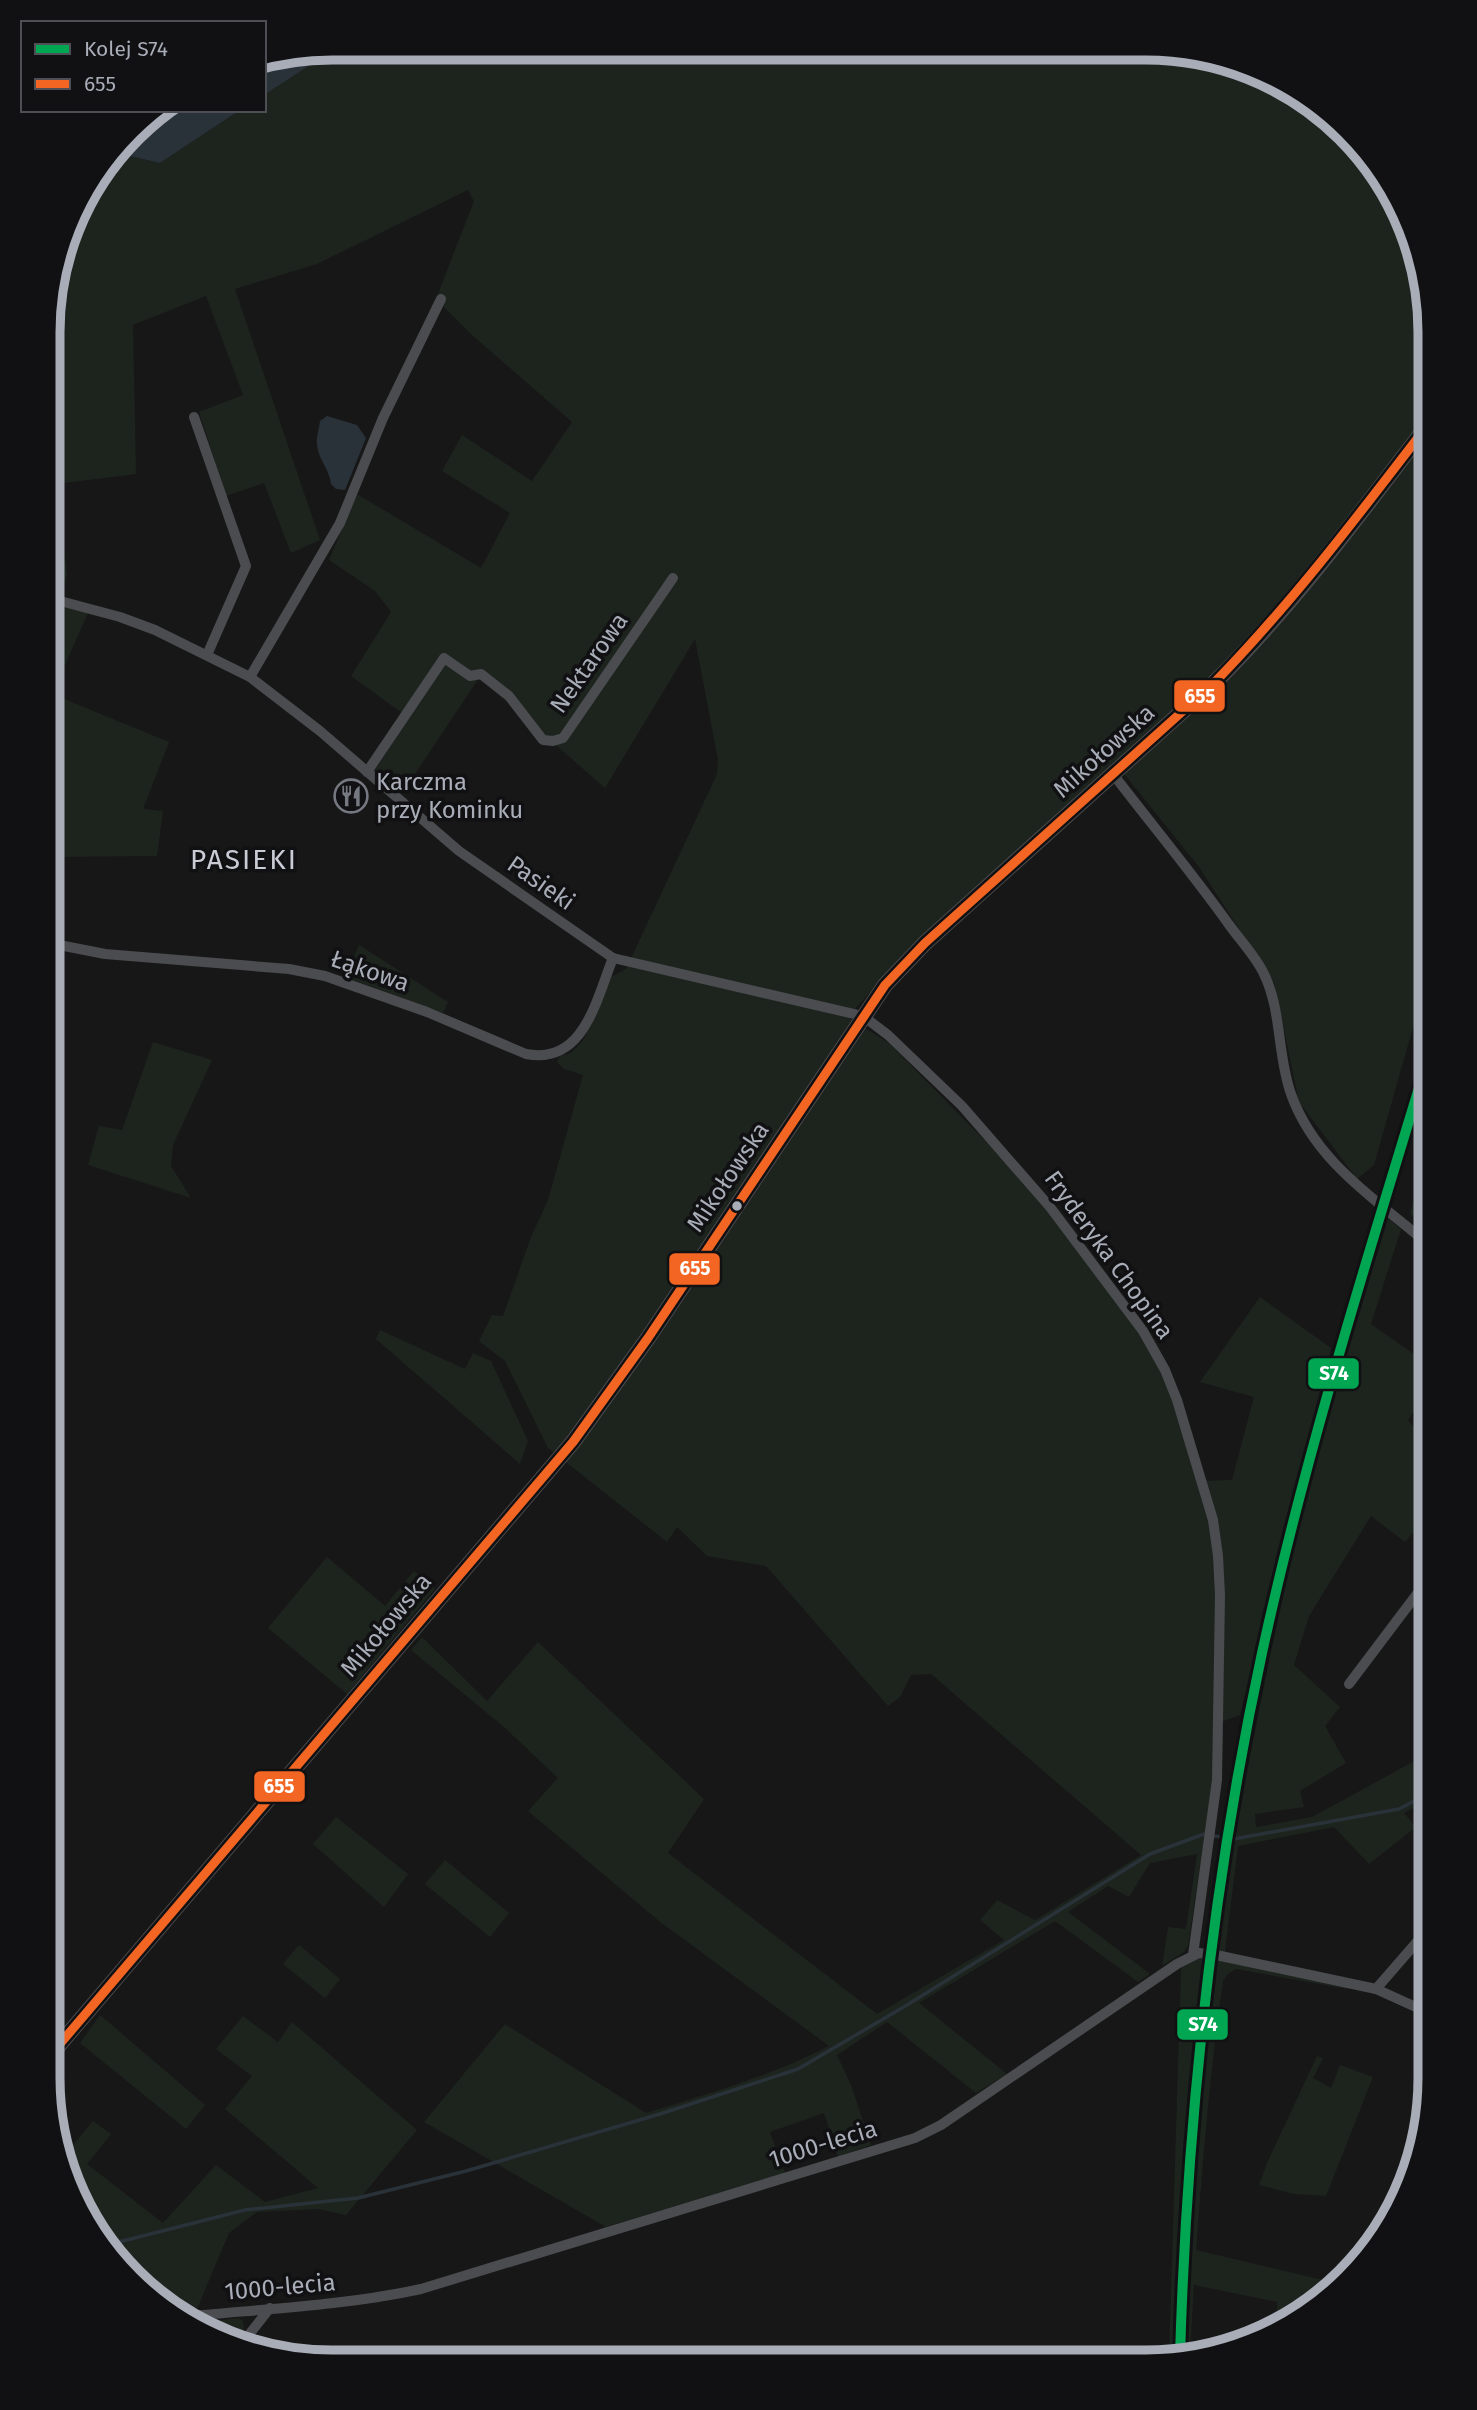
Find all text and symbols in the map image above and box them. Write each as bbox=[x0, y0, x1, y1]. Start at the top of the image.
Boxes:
legend bbox=[21, 21, 266, 112]
text: Kolej S74 bbox=[84, 36, 168, 62]
text: 655 bbox=[84, 71, 116, 97]
street label: Nektarowa bbox=[544, 608, 634, 718]
line badge: 655 bbox=[1173, 679, 1226, 713]
text: 655 bbox=[1185, 685, 1215, 708]
street label: Mikołowska bbox=[1048, 698, 1160, 804]
place label: Karczma przy Kominku bbox=[376, 768, 523, 824]
restaurant icon: Karczma przy Kominku bbox=[332, 777, 370, 815]
district label: PASIEKI bbox=[190, 843, 298, 876]
street label: Pasieki bbox=[502, 850, 580, 916]
street label: Łąkowa bbox=[327, 945, 413, 997]
street label: Mikołowska bbox=[681, 1117, 775, 1237]
street label: Fryderyka Chopina bbox=[1039, 1165, 1179, 1345]
unlabelled marker bbox=[730, 1199, 744, 1213]
line badge: 655 bbox=[668, 1252, 721, 1286]
text: 655 bbox=[680, 1257, 710, 1280]
line badge: S74 bbox=[1307, 1357, 1360, 1390]
text: S74 bbox=[1319, 1362, 1349, 1385]
street label: Mikołowska bbox=[335, 1568, 437, 1682]
line badge: 655 bbox=[253, 1770, 306, 1803]
text: 655 bbox=[264, 1775, 294, 1798]
line badge: S74 bbox=[1176, 2008, 1229, 2041]
text: S74 bbox=[1188, 2013, 1218, 2036]
street label: 1000-lecia bbox=[766, 2114, 880, 2174]
street label: 1000-lecia bbox=[223, 2268, 337, 2306]

